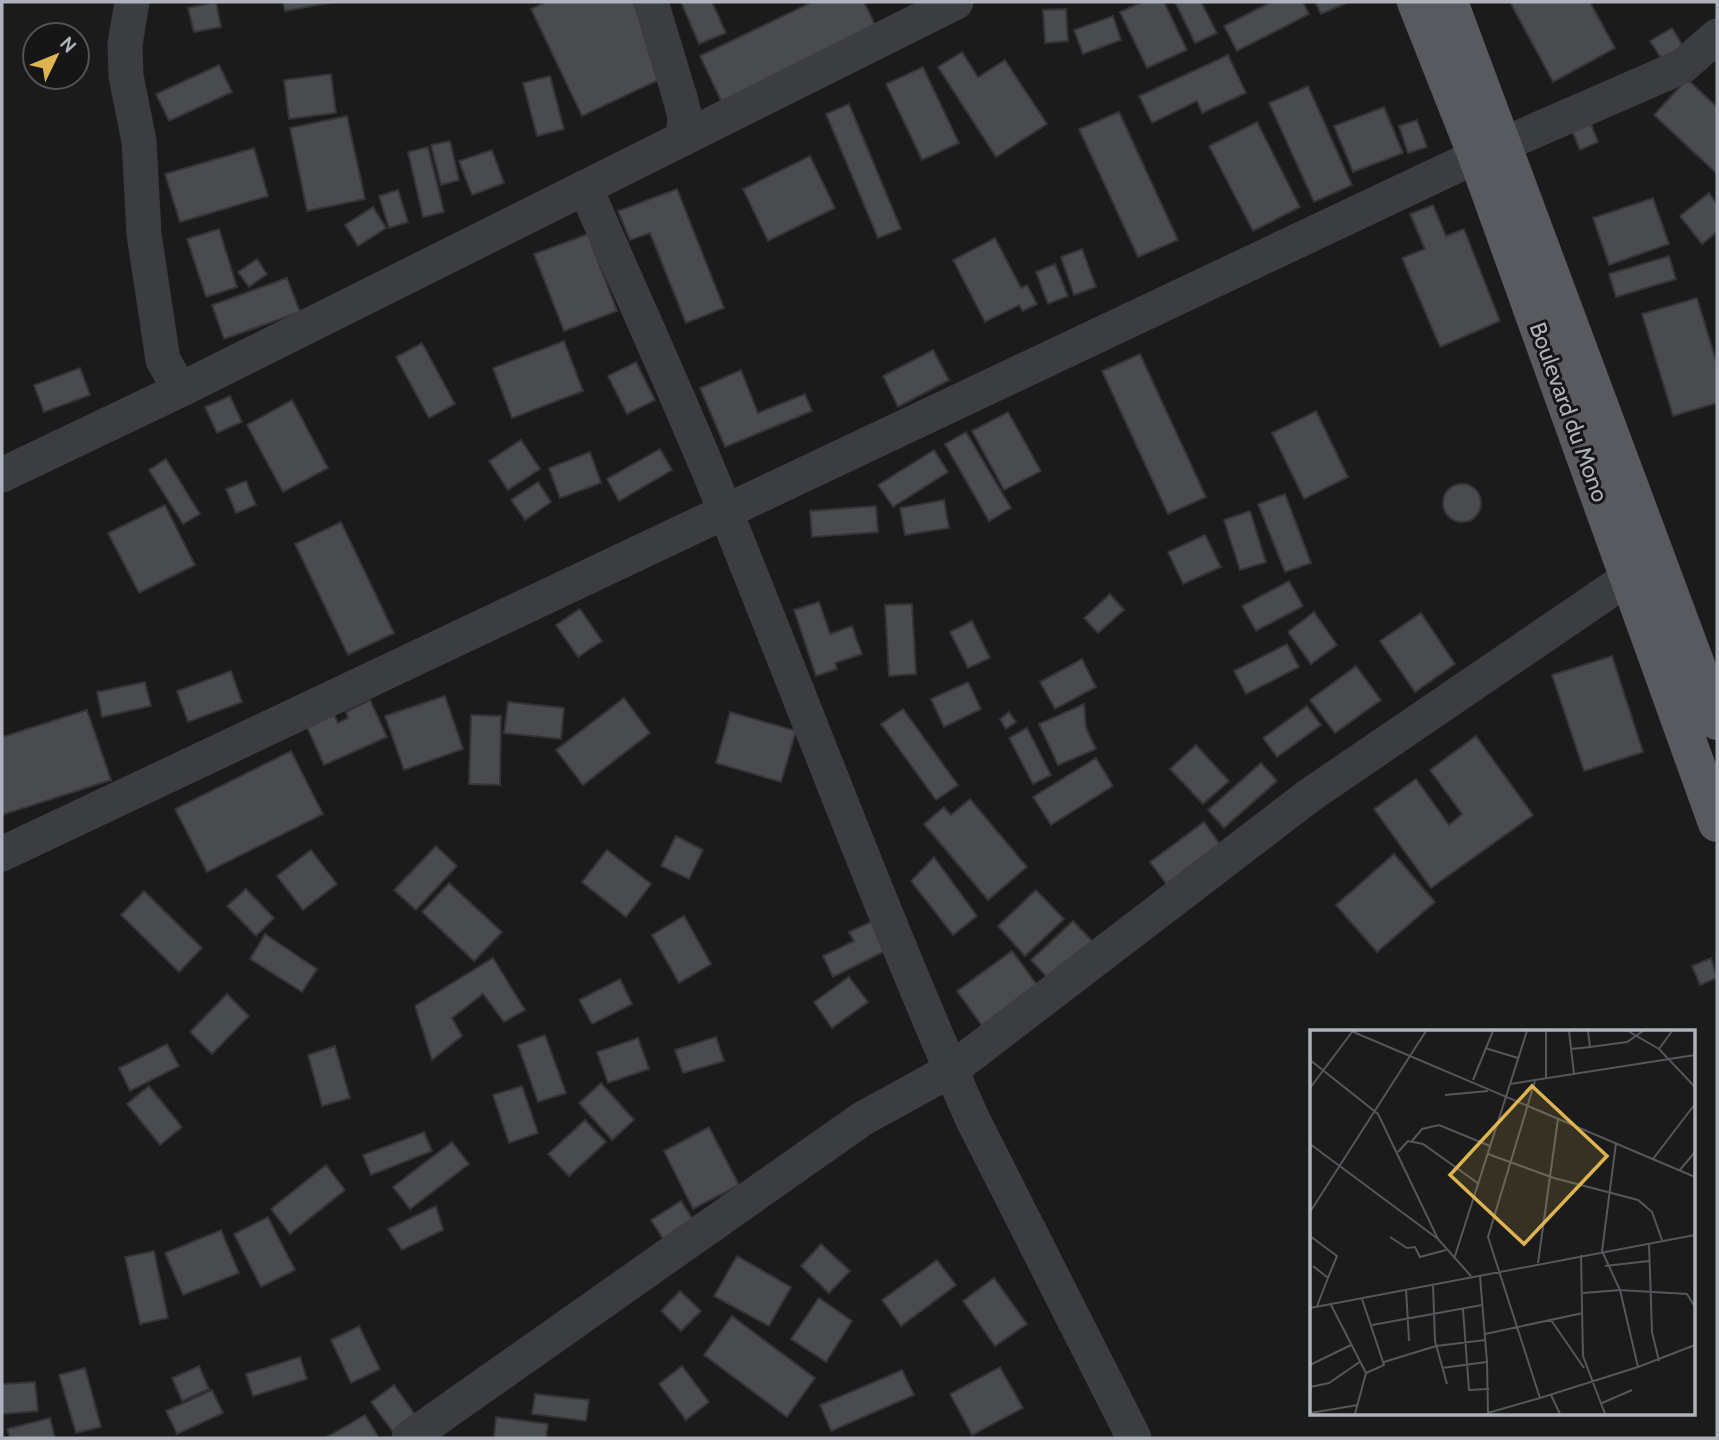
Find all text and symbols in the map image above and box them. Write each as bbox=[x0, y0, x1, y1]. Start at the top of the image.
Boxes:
north arrow bbox=[21, 21, 91, 91]
text: N bbox=[55, 32, 81, 58]
street label: Boulevard du Mono bbox=[1524, 318, 1614, 506]
inset map bbox=[1310, 1030, 1694, 1416]

